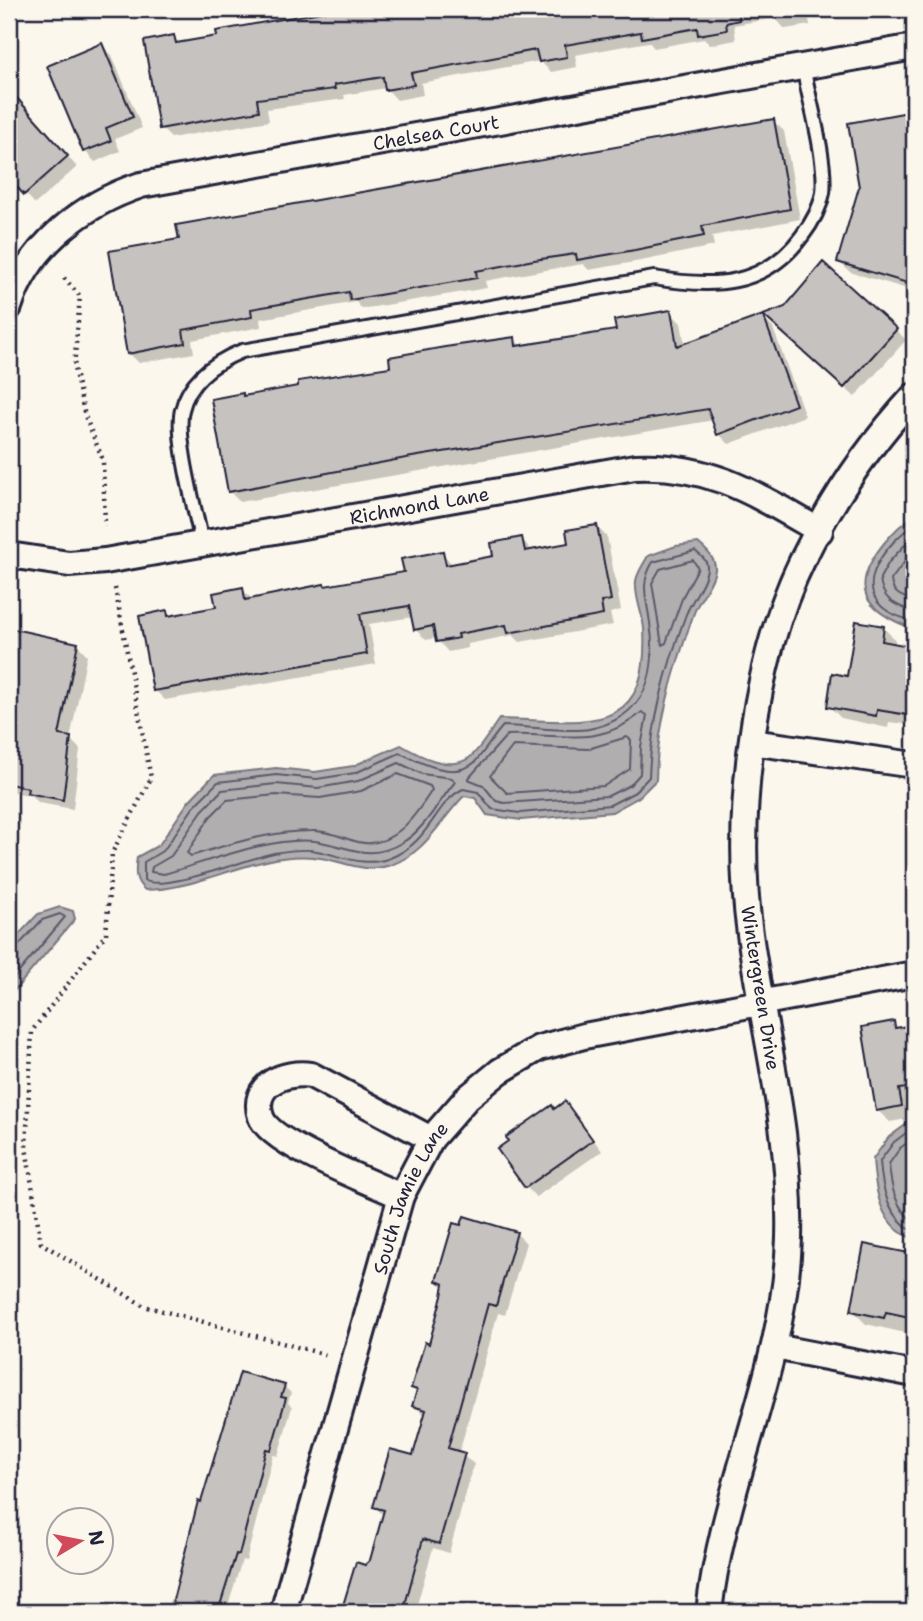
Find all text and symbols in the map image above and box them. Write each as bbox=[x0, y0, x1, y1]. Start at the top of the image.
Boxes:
street label: Chelsea Court bbox=[371, 109, 501, 156]
street label: Richmond Lane bbox=[348, 481, 491, 530]
street label: Wintergreen Drive bbox=[735, 904, 786, 1072]
street label: South Jamie Lane bbox=[367, 1116, 454, 1277]
north arrow bbox=[46, 1506, 116, 1576]
text: N bbox=[83, 1529, 110, 1548]

